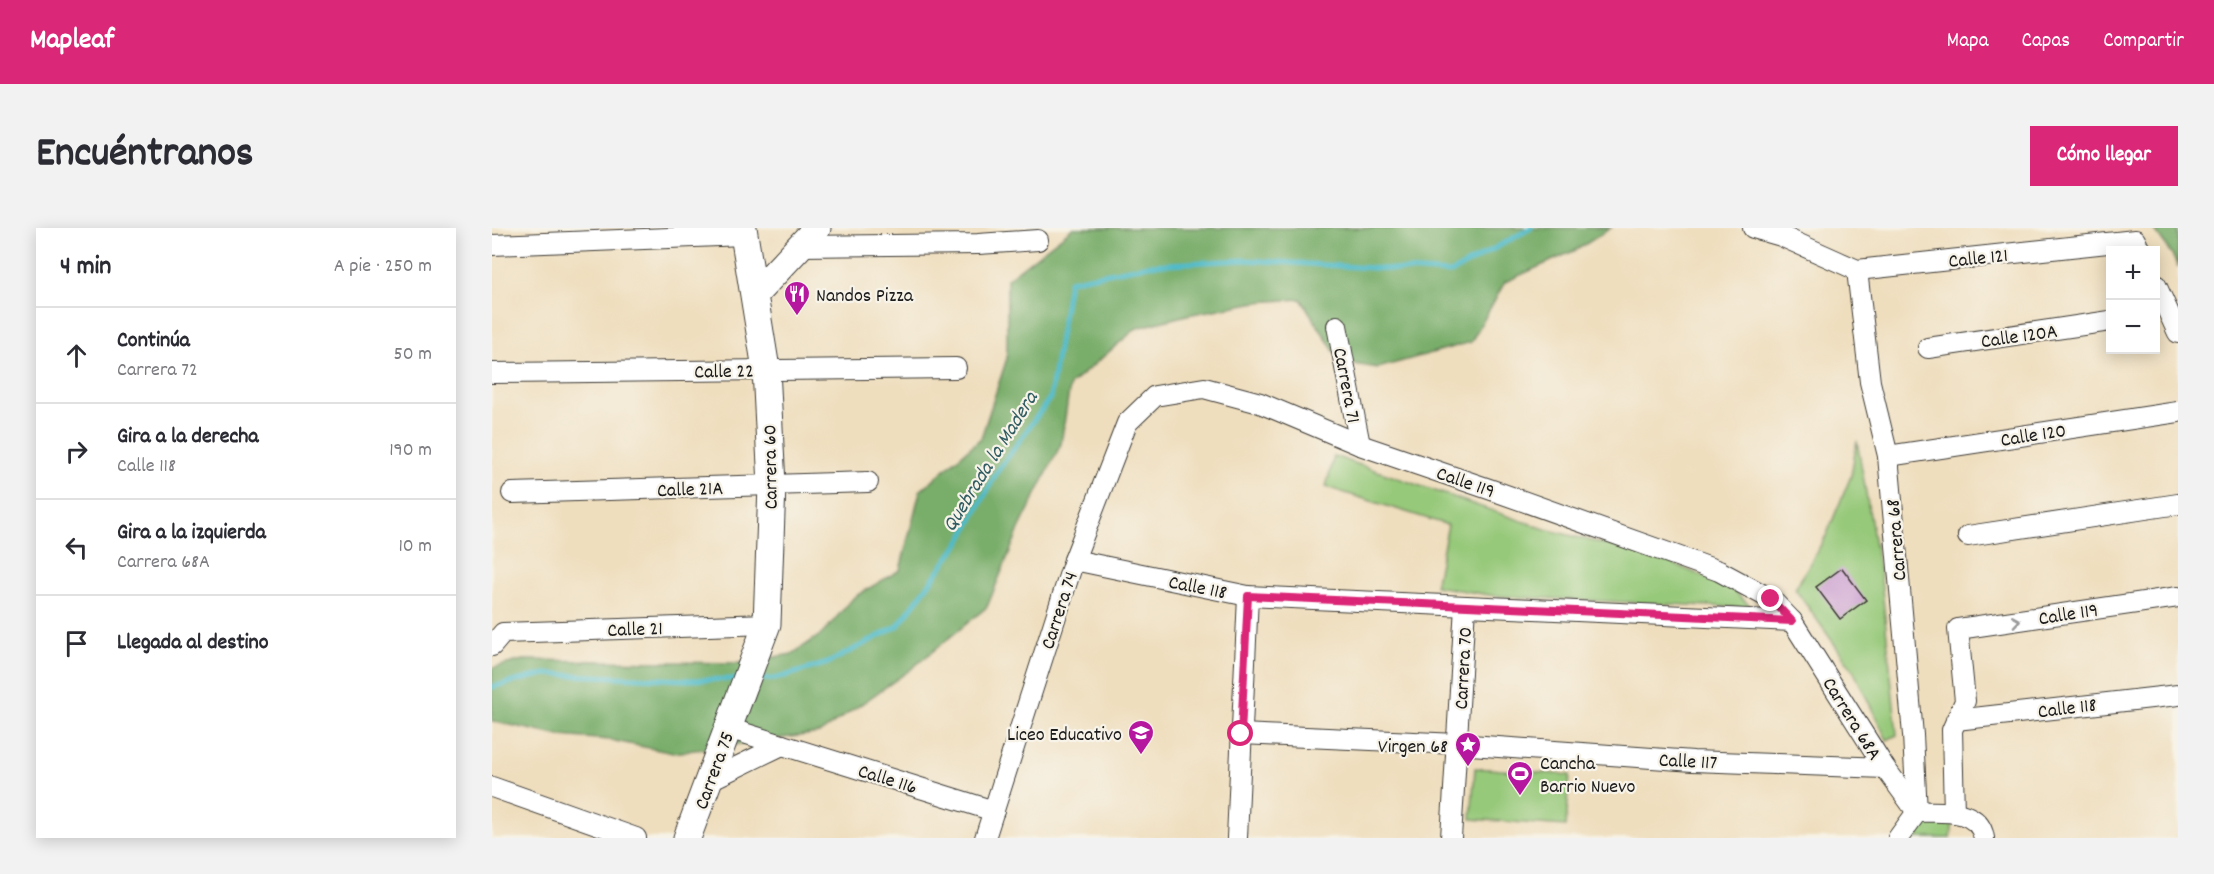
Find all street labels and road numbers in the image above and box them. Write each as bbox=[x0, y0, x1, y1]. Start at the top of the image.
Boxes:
street label: Calle 121 bbox=[1947, 243, 2009, 277]
street label: Calle 120A bbox=[1979, 319, 2060, 357]
street label: Carrera 71 bbox=[1324, 345, 1366, 426]
street label: Calle 22 bbox=[694, 358, 754, 388]
street label: Calle 120 bbox=[1999, 418, 2068, 456]
street label: Carrera 60 bbox=[757, 424, 787, 510]
street label: Calle 119 bbox=[1432, 461, 1498, 507]
street label: Calle 21A bbox=[657, 476, 724, 506]
street label: Carrera 68 bbox=[1880, 498, 1916, 582]
street label: Carrera 74 bbox=[1035, 568, 1087, 653]
street label: Calle 118 bbox=[1166, 570, 1229, 608]
street label: Calle 119 bbox=[2037, 597, 2100, 634]
street label: Calle 21 bbox=[607, 616, 663, 646]
street label: Carrera 70 bbox=[1449, 626, 1481, 710]
street label: Carrera 68A bbox=[1814, 673, 1887, 767]
street label: Calle 118 bbox=[2036, 692, 2098, 727]
street label: Carrera 75 bbox=[689, 728, 743, 814]
street label: Calle 117 bbox=[1658, 747, 1718, 779]
street label: Calle 116 bbox=[854, 759, 920, 803]

